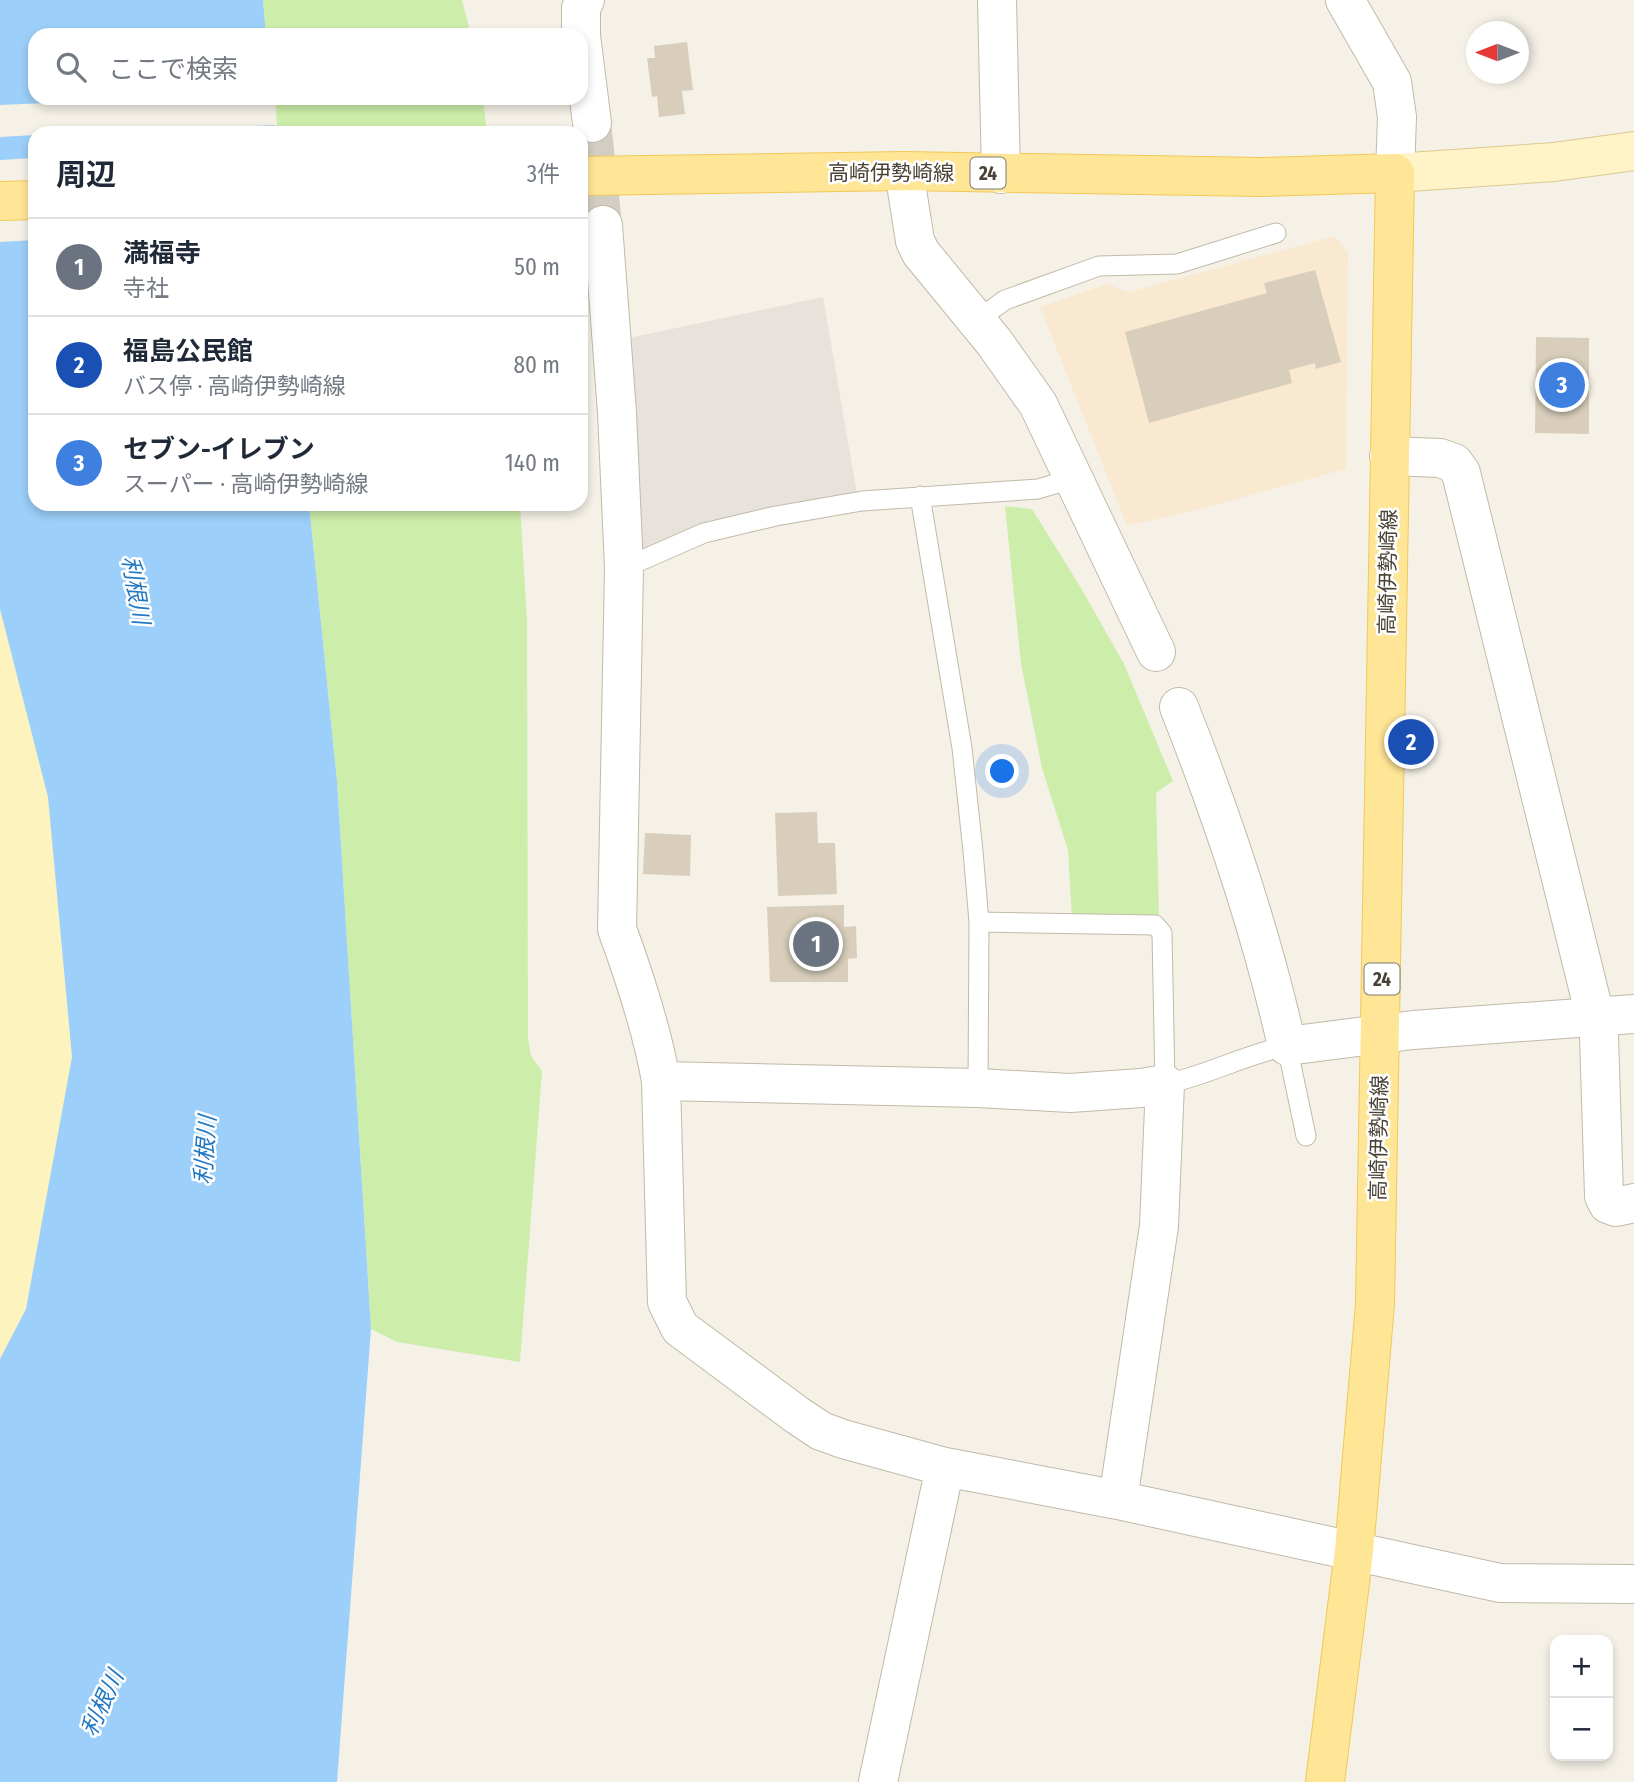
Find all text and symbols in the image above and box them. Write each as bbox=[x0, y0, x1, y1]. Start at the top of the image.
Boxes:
north arrow bbox=[1466, 21, 1529, 84]
search box bbox=[28, 28, 588, 105]
icon: search bbox=[52, 48, 90, 86]
text: ここで検索 bbox=[108, 54, 238, 85]
text: 周辺 bbox=[56, 157, 116, 193]
road number: 24 bbox=[970, 158, 1006, 188]
text: 3件 bbox=[527, 160, 560, 188]
street label: 高崎伊勢崎線 bbox=[828, 160, 954, 186]
text: 満福寺 bbox=[123, 238, 201, 269]
text: 1 bbox=[74, 253, 84, 281]
text: 50 m bbox=[514, 253, 560, 281]
text: 寺社 bbox=[123, 274, 169, 302]
text: 福島公民館 bbox=[123, 336, 253, 367]
text: 2 bbox=[74, 351, 84, 379]
text: 80 m bbox=[513, 351, 560, 379]
pin: 3 bbox=[1539, 359, 1585, 411]
text: バス停 · 高崎伊勢崎線 bbox=[123, 372, 346, 400]
text: セブン-イレブン bbox=[123, 434, 315, 465]
text: 3 bbox=[74, 449, 84, 477]
text: 140 m bbox=[505, 449, 560, 477]
text: スーパー · 高崎伊勢崎線 bbox=[123, 470, 368, 498]
street label: 高崎伊勢崎線 bbox=[1374, 509, 1402, 635]
water label: 利根川 bbox=[116, 554, 156, 629]
pin: 2 bbox=[1388, 716, 1434, 768]
your location bbox=[985, 754, 1019, 788]
pin: 1 bbox=[793, 918, 839, 970]
road number: 24 bbox=[1364, 964, 1400, 995]
street label: 高崎伊勢崎線 bbox=[1365, 1075, 1393, 1201]
water label: 利根川 bbox=[189, 1112, 222, 1185]
map controls bbox=[1550, 1635, 1613, 1761]
button: + bbox=[1550, 1635, 1613, 1698]
water label: 利根川 bbox=[75, 1663, 131, 1740]
button: − bbox=[1550, 1698, 1613, 1761]

